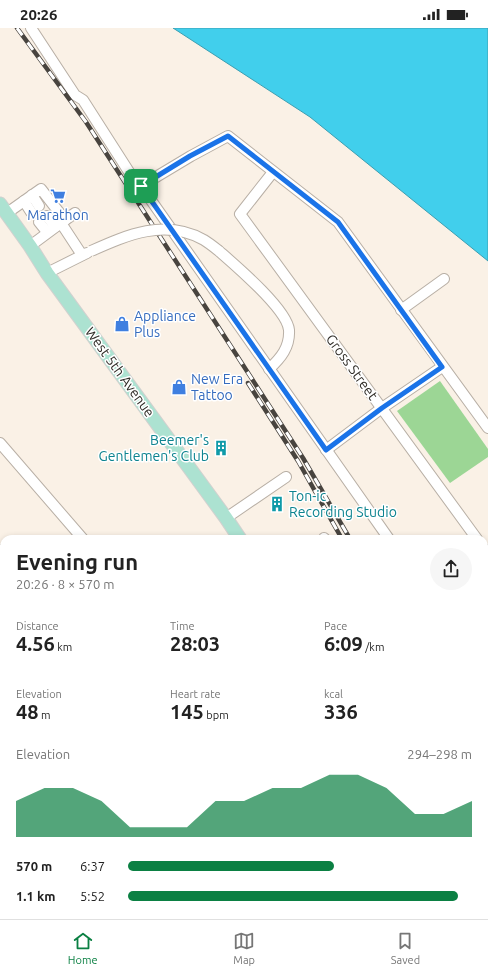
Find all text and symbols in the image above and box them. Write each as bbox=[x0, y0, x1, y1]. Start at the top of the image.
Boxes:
text: 20:26 bbox=[20, 6, 58, 23]
pin bbox=[124, 169, 158, 203]
icon: arrive bbox=[130, 175, 152, 197]
supermarket icon: Marathon bbox=[49, 187, 67, 205]
place label: Marathon bbox=[27, 207, 89, 223]
place label: Appliance Plus bbox=[134, 308, 196, 340]
shop icon: Appliance Plus bbox=[113, 315, 131, 333]
street label: West 5th Avenue bbox=[82, 324, 158, 420]
street label: Gross Street bbox=[323, 331, 381, 403]
place label: New Era Tattoo bbox=[191, 371, 243, 403]
shop icon: New Era Tattoo bbox=[170, 378, 188, 396]
place label: Beemer's Gentlemen's Club bbox=[98, 432, 209, 464]
building icon: Beemer's Gentlemen's Club bbox=[212, 439, 230, 457]
place label: Ton-ic Recording Studio bbox=[289, 488, 397, 520]
building icon: Ton-ic Recording Studio bbox=[268, 495, 286, 513]
button: share bbox=[430, 548, 472, 590]
text: Evening run bbox=[16, 549, 138, 574]
text: 20:26 · 8 × 570 m bbox=[16, 577, 115, 591]
text: Distance bbox=[16, 620, 59, 632]
text: Time bbox=[170, 620, 195, 632]
text: Pace bbox=[324, 620, 347, 632]
text: 4.56 bbox=[16, 632, 55, 655]
text: 28:03 bbox=[170, 632, 220, 655]
text: 6:09 bbox=[324, 632, 363, 655]
text: km bbox=[55, 641, 72, 653]
text: /km bbox=[363, 641, 384, 653]
text: Elevation bbox=[16, 688, 62, 700]
text: Heart rate bbox=[170, 688, 221, 700]
text: kcal bbox=[324, 688, 343, 700]
text: 48 bbox=[16, 700, 39, 723]
text: 145 bbox=[170, 700, 204, 723]
text: 336 bbox=[324, 700, 358, 723]
text: m bbox=[39, 709, 51, 721]
text: bpm bbox=[204, 709, 229, 721]
text: Elevation bbox=[16, 747, 70, 761]
text: 294–298 m bbox=[407, 747, 472, 761]
text: 570 m bbox=[16, 859, 52, 873]
text: 6:37 bbox=[80, 859, 105, 873]
text: 1.1 km bbox=[16, 889, 55, 903]
text: 5:52 bbox=[80, 889, 105, 903]
tab: Home bbox=[68, 930, 98, 966]
tab: Map bbox=[233, 930, 255, 966]
tab: Saved bbox=[391, 930, 420, 966]

